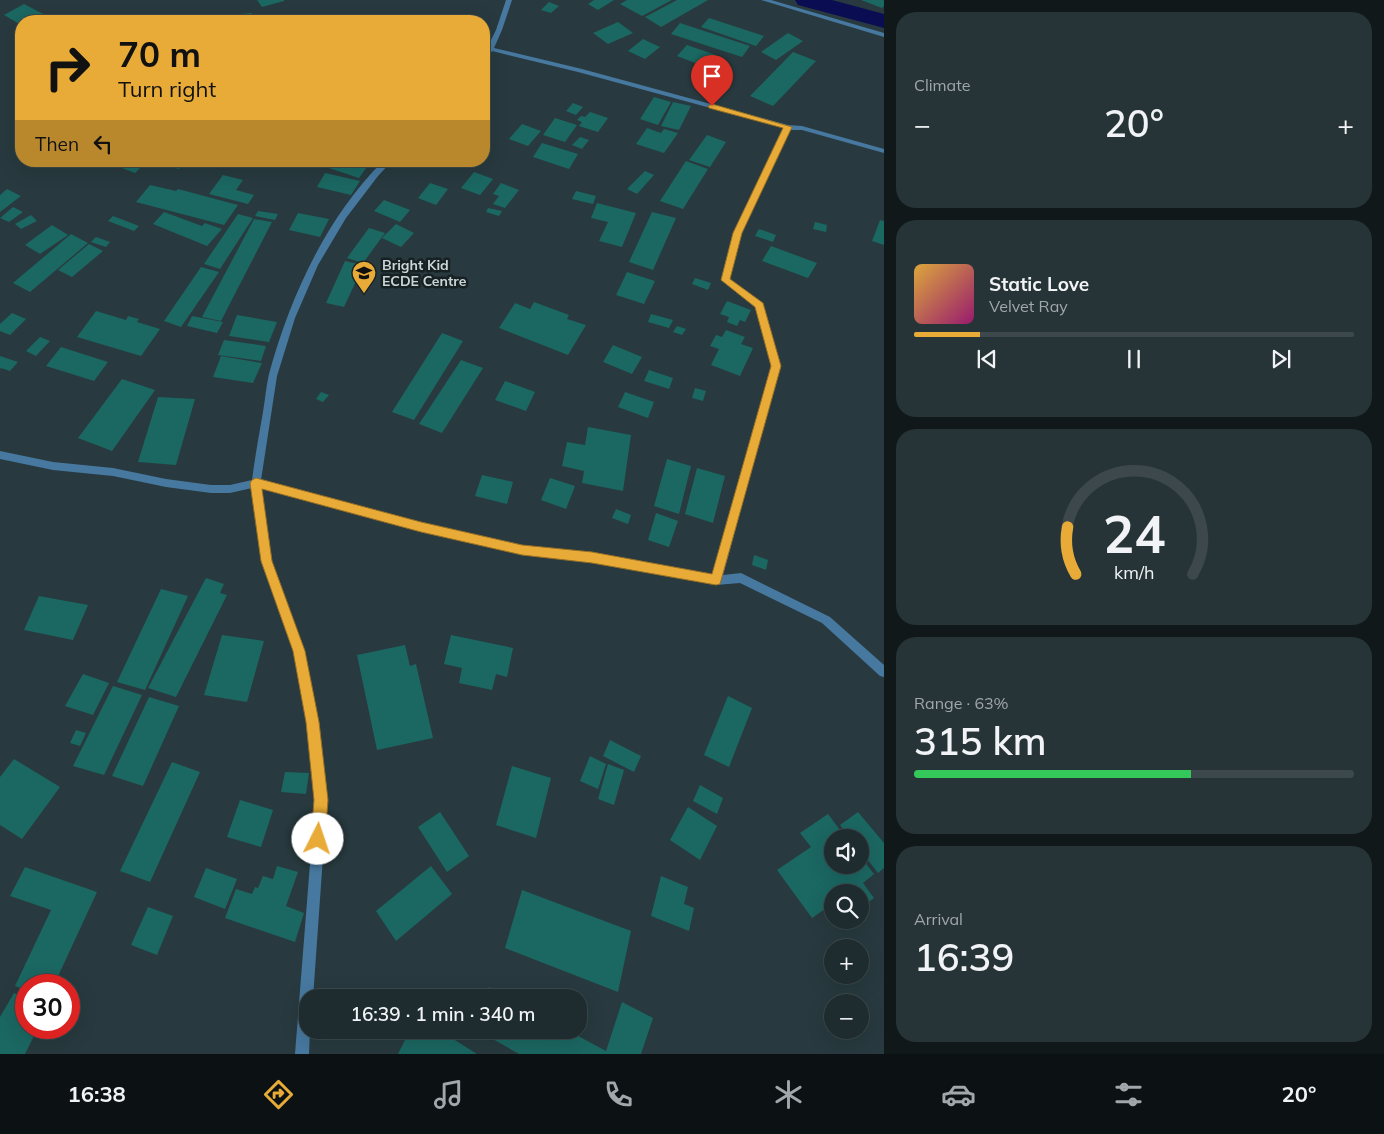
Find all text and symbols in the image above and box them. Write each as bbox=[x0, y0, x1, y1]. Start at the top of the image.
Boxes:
text: 70 m bbox=[118, 32, 201, 76]
icon: right bbox=[35, 35, 100, 100]
pin bbox=[691, 55, 733, 106]
icon: arrive bbox=[698, 62, 726, 90]
text: Turn right bbox=[118, 75, 216, 103]
text: Climate bbox=[914, 75, 970, 95]
text: 20° bbox=[1104, 99, 1164, 147]
text: − bbox=[914, 107, 931, 142]
text: + bbox=[1337, 107, 1354, 142]
icon: left bbox=[89, 130, 117, 158]
text: Then bbox=[35, 132, 79, 156]
place label: Bright Kid ECDE Centre bbox=[382, 256, 467, 290]
school or university icon: Bright Kid ECDE Centre bbox=[351, 260, 377, 294]
text: Static Love bbox=[989, 272, 1089, 296]
text: Velvet Ray bbox=[989, 296, 1068, 316]
icon: previous bbox=[973, 345, 1001, 373]
icon: pause bbox=[1120, 345, 1148, 373]
icon: next bbox=[1267, 345, 1295, 373]
text: 24 bbox=[1103, 501, 1165, 566]
text: km/h bbox=[1114, 561, 1154, 583]
text: Range · 63% bbox=[914, 693, 1009, 713]
text: 315 km bbox=[914, 717, 1047, 765]
position arrow bbox=[291, 812, 343, 864]
map controls bbox=[824, 829, 869, 1039]
button: sound bbox=[824, 829, 869, 874]
button: search bbox=[824, 884, 869, 929]
text: Arrival bbox=[914, 909, 963, 929]
text: 16:39 bbox=[914, 933, 1014, 981]
button: + bbox=[824, 939, 869, 984]
speed limit sign: 30 bbox=[15, 974, 80, 1039]
button: − bbox=[824, 994, 869, 1039]
text: 16:39 · 1 min · 340 m bbox=[350, 1002, 536, 1026]
icon: directions bbox=[261, 1077, 296, 1112]
icon: music bbox=[431, 1077, 466, 1112]
icon: phone bbox=[601, 1077, 636, 1112]
icon: climate bbox=[771, 1077, 806, 1112]
icon: car bbox=[941, 1077, 976, 1112]
icon: filters bbox=[1111, 1077, 1146, 1112]
text: 16:38 bbox=[68, 1080, 126, 1108]
text: 20° bbox=[1282, 1080, 1316, 1108]

